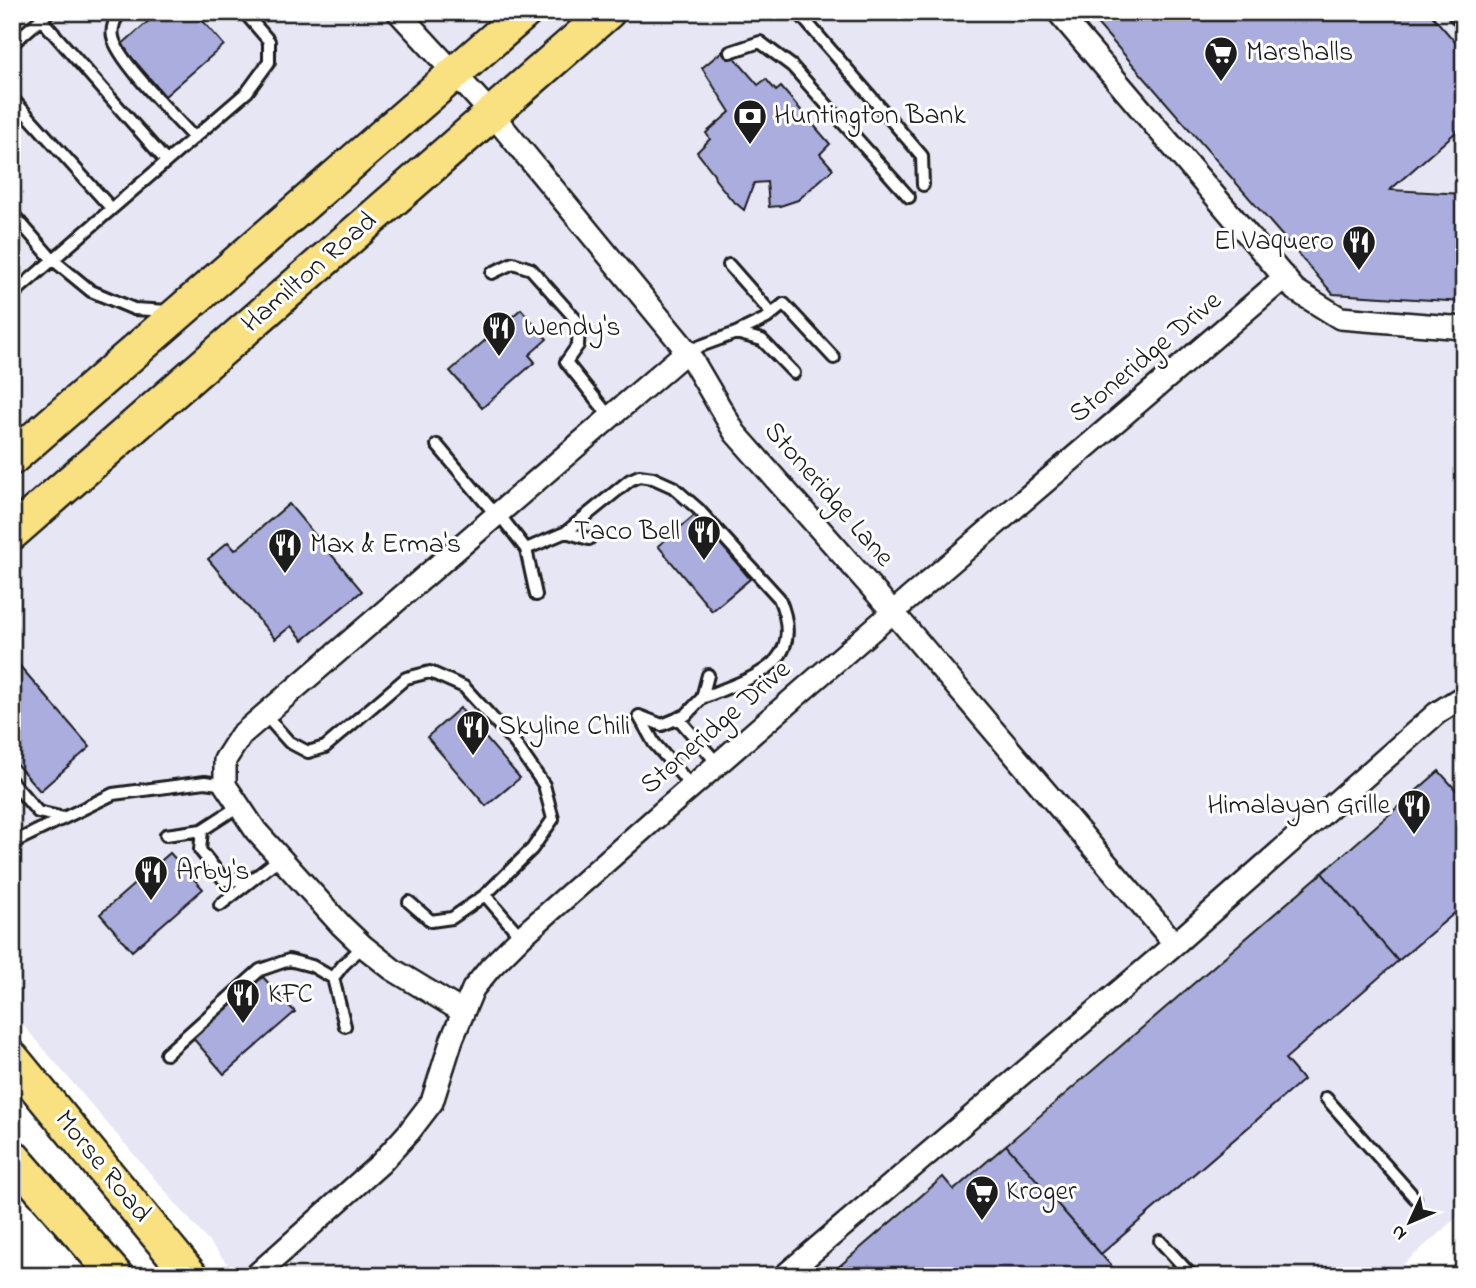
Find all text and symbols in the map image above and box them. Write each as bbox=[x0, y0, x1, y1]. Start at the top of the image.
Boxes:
place label: Marshalls bbox=[1246, 33, 1353, 74]
supermarket icon: Marshalls bbox=[1202, 34, 1240, 83]
place label: Huntington Bank bbox=[774, 96, 966, 137]
bank icon: Huntington Bank bbox=[731, 97, 769, 146]
street label: Hamilton Road bbox=[233, 202, 387, 344]
place label: El Vaquero bbox=[1214, 222, 1334, 263]
restaurant icon: El Vaquero bbox=[1340, 223, 1378, 272]
street label: Stoneridge Drive bbox=[1061, 281, 1232, 434]
place label: Wendy's bbox=[524, 308, 621, 349]
restaurant icon: Wendy's bbox=[480, 309, 518, 358]
street label: Stoneridge Lane bbox=[753, 413, 903, 577]
place label: Taco Bell bbox=[574, 512, 680, 553]
restaurant icon: Taco Bell bbox=[685, 513, 723, 562]
place label: Max & Erma's bbox=[310, 525, 461, 566]
restaurant icon: Max & Erma's bbox=[266, 526, 304, 575]
street label: Stoneridge Drive bbox=[631, 650, 801, 805]
place label: Skyline Chili bbox=[498, 707, 630, 748]
restaurant icon: Skyline Chili bbox=[454, 708, 492, 757]
place label: Himalayan Grille bbox=[1207, 786, 1390, 827]
restaurant icon: Himalayan Grille bbox=[1395, 787, 1433, 836]
place label: Arby's bbox=[176, 852, 249, 893]
restaurant icon: Arby's bbox=[132, 853, 170, 902]
place label: KFC bbox=[268, 975, 313, 1016]
restaurant icon: KFC bbox=[224, 976, 262, 1025]
street label: Morse Road bbox=[44, 1102, 161, 1233]
place label: Kroger bbox=[1006, 1172, 1077, 1213]
supermarket icon: Kroger bbox=[963, 1173, 1001, 1222]
north arrow bbox=[1374, 1186, 1444, 1256]
text: N bbox=[1385, 1218, 1414, 1246]

